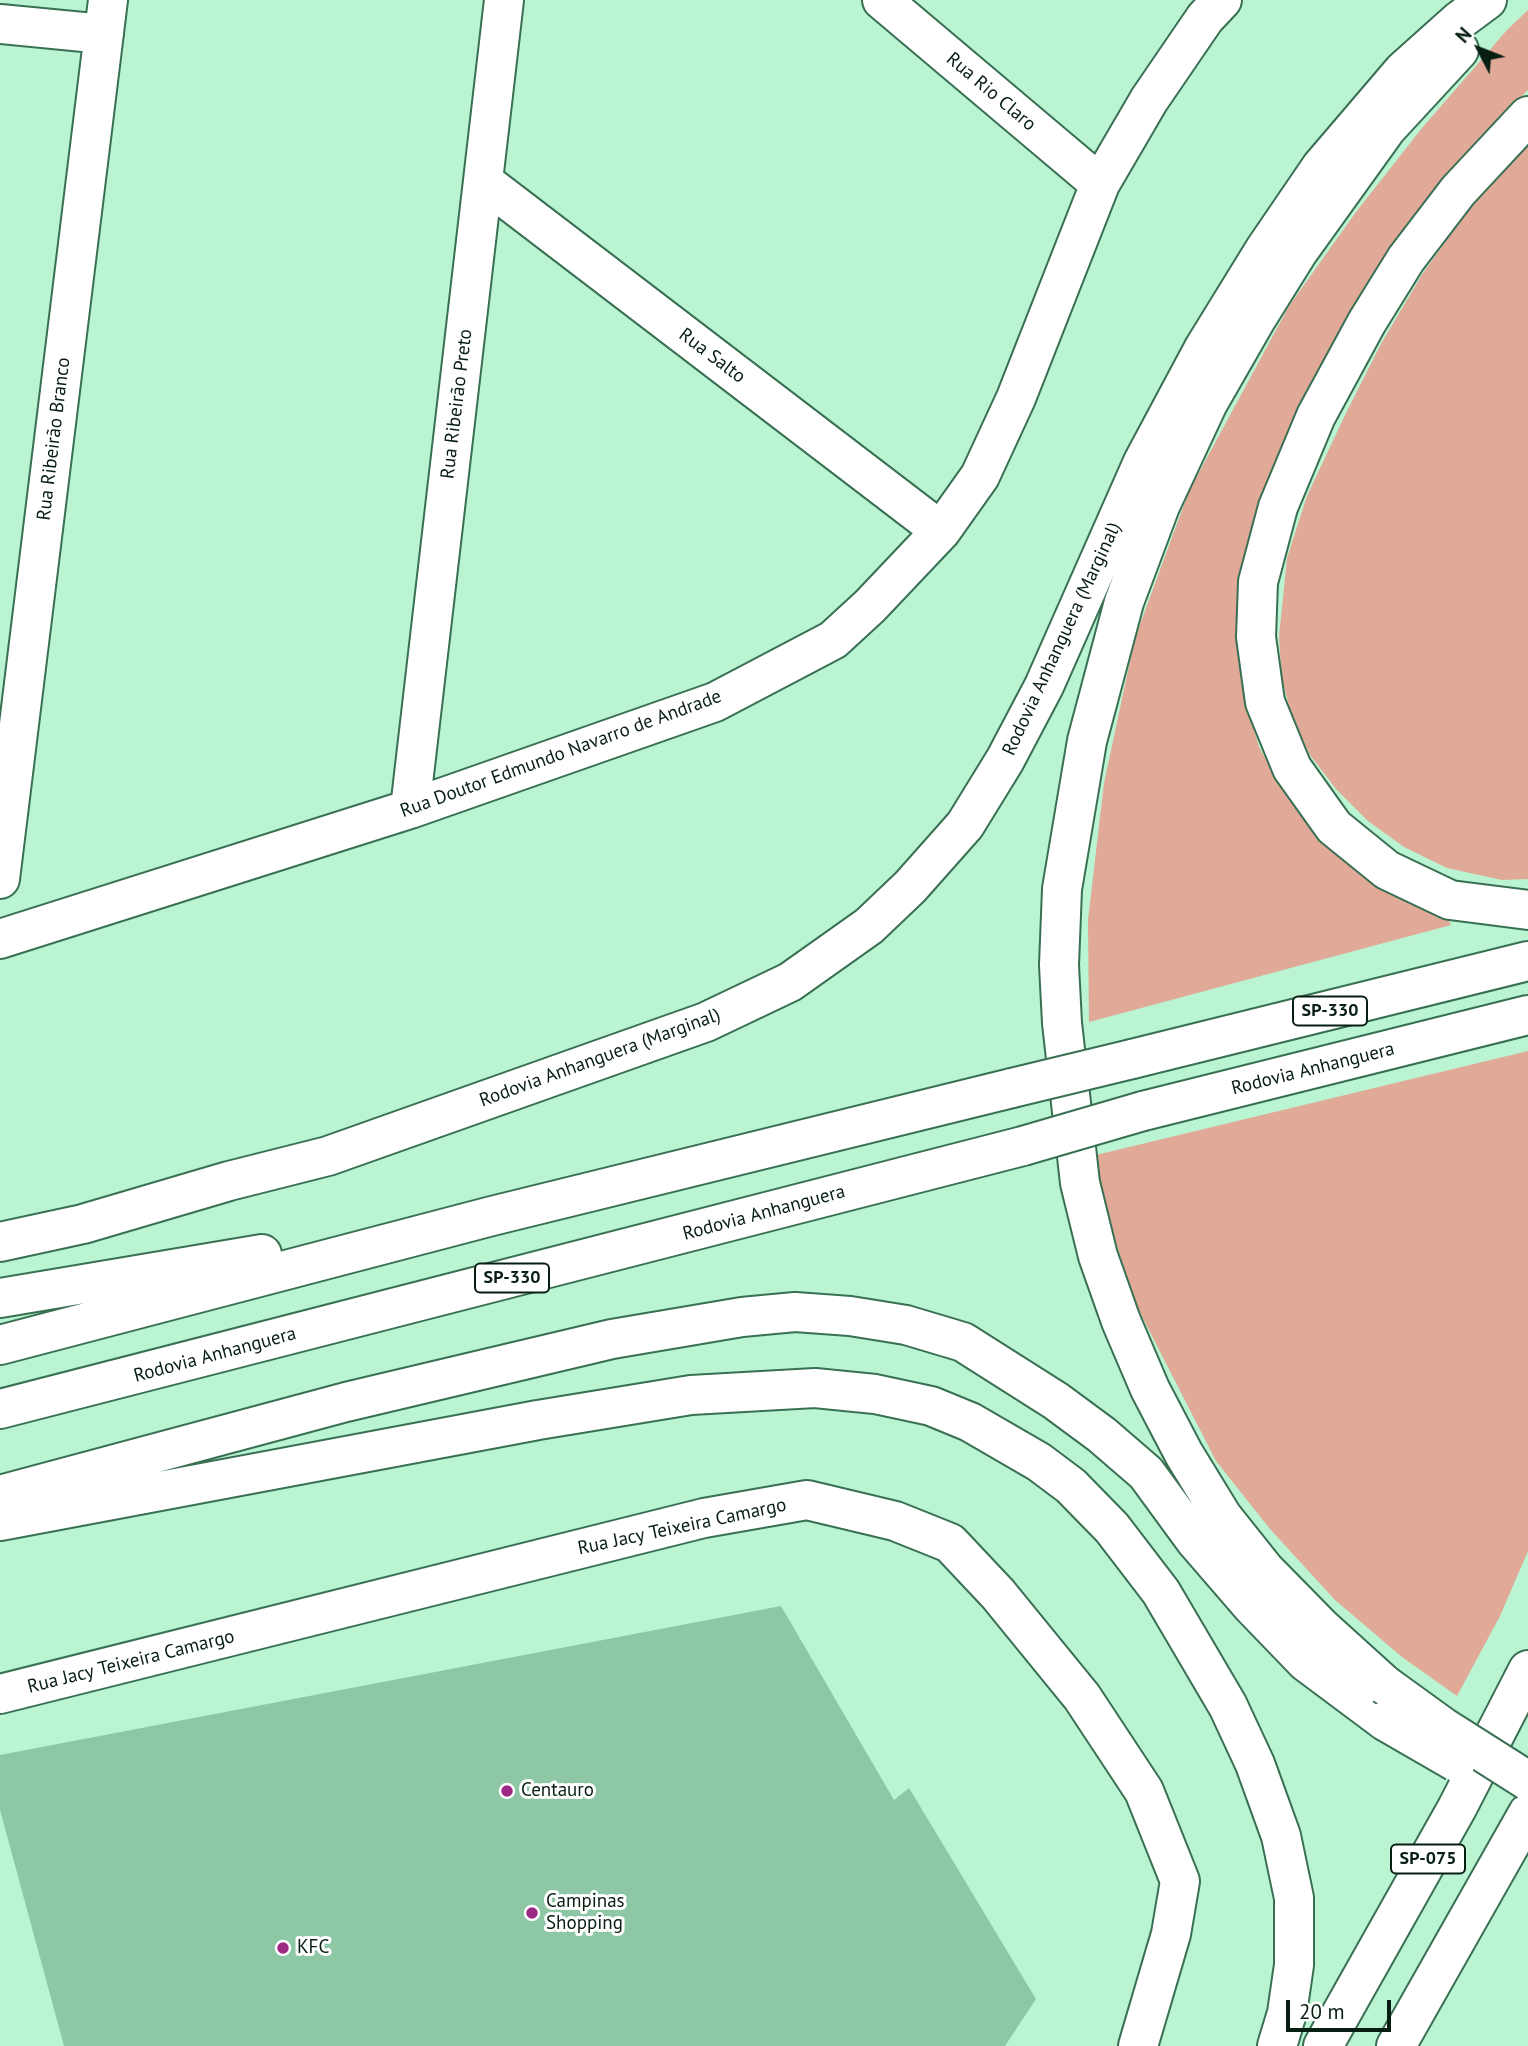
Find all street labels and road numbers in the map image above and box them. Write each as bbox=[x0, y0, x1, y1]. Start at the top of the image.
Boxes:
street label: Rua Rio Claro bbox=[942, 48, 1040, 136]
street label: Rua Salto bbox=[674, 324, 750, 388]
street label: Rua Ribeirão Preto bbox=[436, 328, 478, 480]
street label: Rua Ribeirão Branco bbox=[33, 356, 75, 522]
street label: Rodovia Anhanguera (Marginal) bbox=[998, 519, 1126, 759]
street label: Rua Doutor Edmundo Navarro de Andrade bbox=[397, 685, 725, 823]
road number: SP-330 bbox=[1293, 996, 1367, 1026]
street label: Rodovia Anhanguera (Marginal) bbox=[477, 1004, 723, 1112]
street label: Rodovia Anhanguera bbox=[1229, 1038, 1397, 1100]
street label: Rodovia Anhanguera bbox=[680, 1180, 848, 1246]
road number: SP-330 bbox=[475, 1264, 549, 1293]
street label: Rodovia Anhanguera bbox=[131, 1322, 299, 1388]
street label: Rua Jacy Teixeira Camargo bbox=[576, 1494, 788, 1560]
street label: Rua Jacy Teixeira Camargo bbox=[25, 1625, 237, 1699]
road number: SP-075 bbox=[1391, 1844, 1465, 1873]

